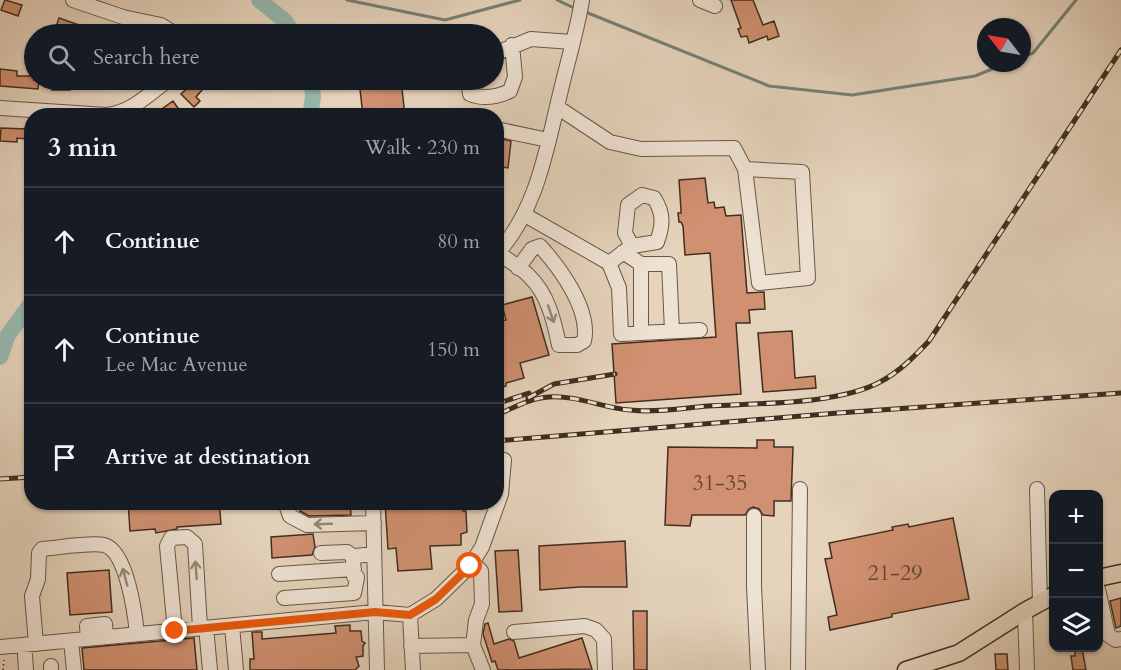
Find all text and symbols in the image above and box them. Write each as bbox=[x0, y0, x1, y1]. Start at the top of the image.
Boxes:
north arrow bbox=[977, 18, 1031, 72]
search box bbox=[24, 24, 504, 90]
icon: search bbox=[45, 41, 78, 74]
text: Search here bbox=[93, 42, 200, 72]
text: 3 min bbox=[48, 130, 117, 165]
text: Walk · 230 m bbox=[365, 134, 480, 161]
icon: ahead bbox=[48, 225, 81, 258]
text: Continue bbox=[105, 226, 200, 256]
text: 80 m bbox=[437, 228, 480, 255]
one-way arrow bbox=[546, 304, 557, 323]
text: Continue bbox=[105, 321, 200, 351]
icon: ahead bbox=[48, 333, 81, 366]
text: 150 m bbox=[427, 336, 480, 363]
text: Lee Mac Avenue bbox=[105, 351, 247, 378]
icon: arrive bbox=[48, 441, 81, 474]
text: Arrive at destination bbox=[105, 442, 310, 472]
house number: 31-35 bbox=[693, 468, 747, 498]
map controls bbox=[1049, 490, 1103, 652]
button: + bbox=[1049, 490, 1103, 544]
one-way arrow bbox=[314, 519, 334, 530]
button: − bbox=[1049, 544, 1103, 598]
route start bbox=[456, 552, 482, 578]
house number: 21-29 bbox=[868, 558, 922, 588]
one-way arrow bbox=[191, 560, 202, 580]
one-way arrow bbox=[119, 568, 131, 587]
button: layers bbox=[1049, 598, 1103, 652]
route end bbox=[161, 617, 187, 643]

